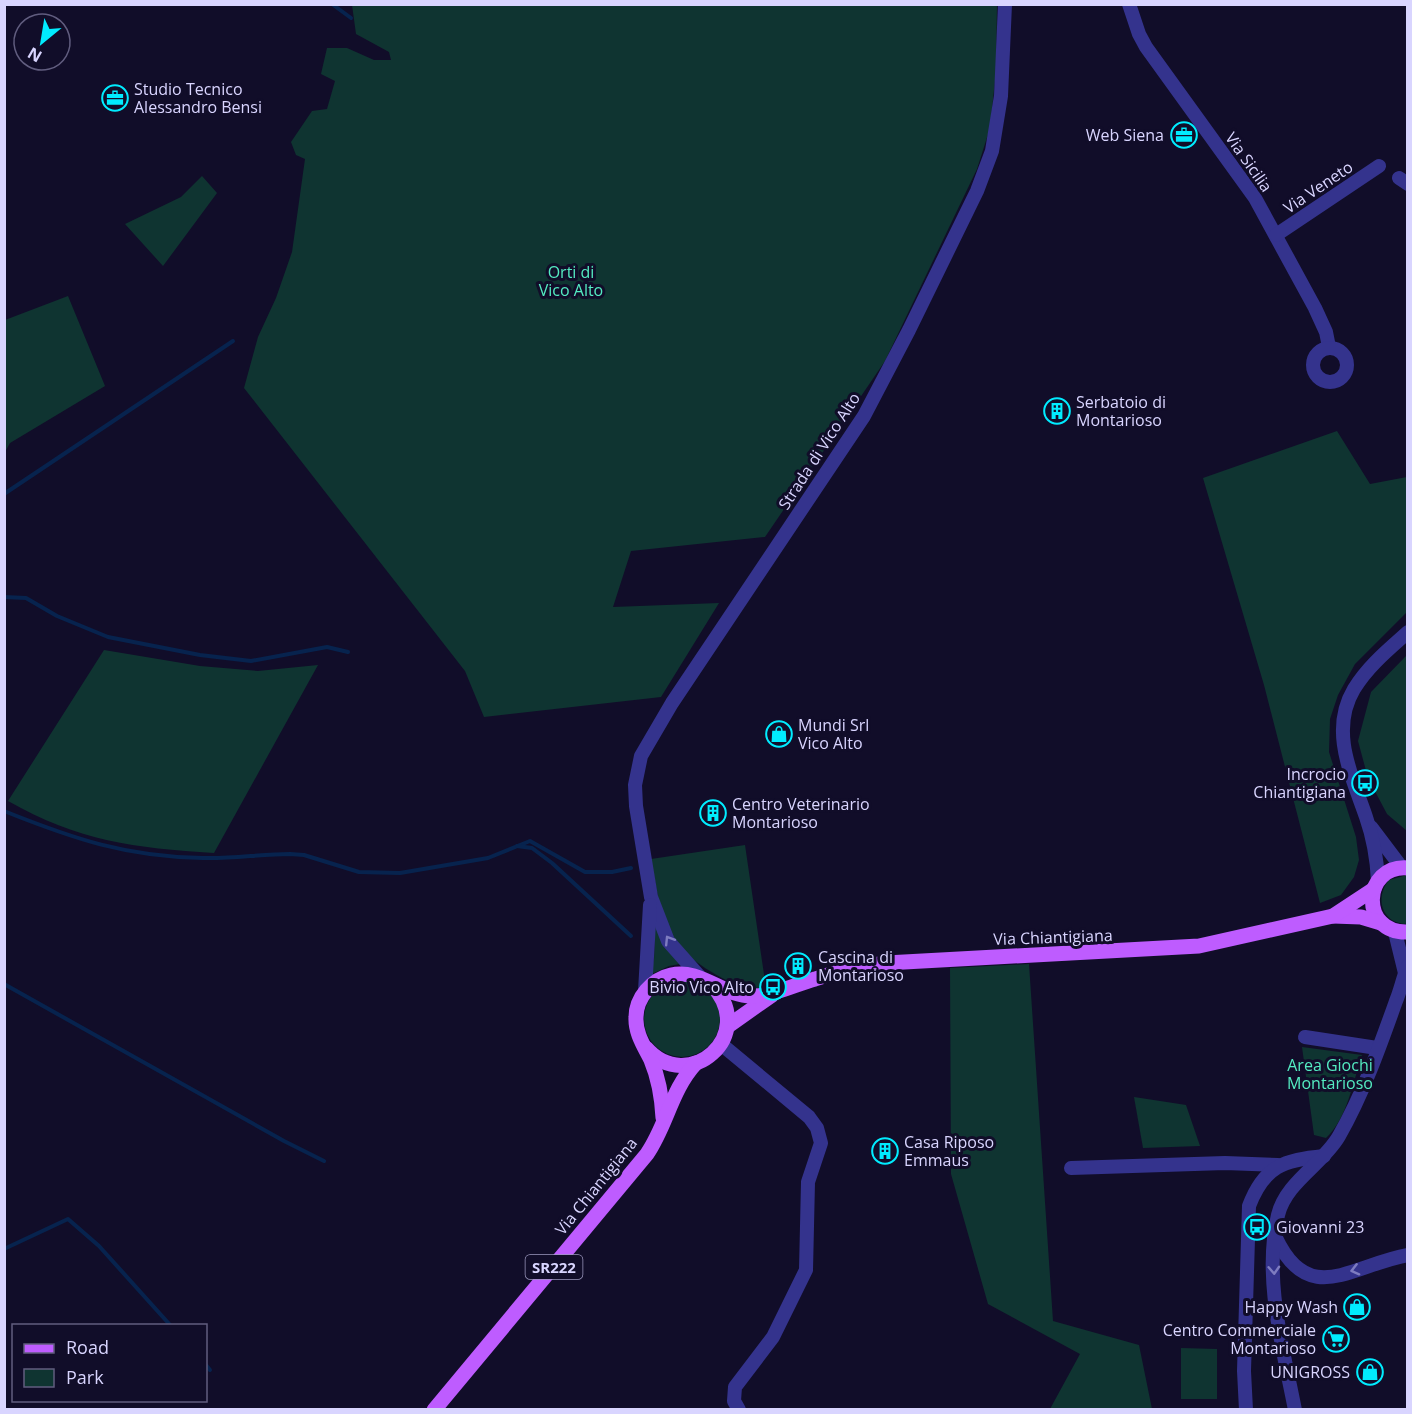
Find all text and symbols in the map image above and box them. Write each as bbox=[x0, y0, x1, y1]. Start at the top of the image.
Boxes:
north arrow bbox=[12, 12, 72, 72]
text: N bbox=[23, 42, 46, 68]
place label: Studio Tecnico Alessandro Bensi bbox=[134, 78, 262, 118]
office icon: Studio Tecnico Alessandro Bensi bbox=[100, 83, 130, 113]
office icon: Web Siena bbox=[1169, 120, 1199, 150]
place label: Web Siena bbox=[1086, 124, 1164, 146]
street label: Via Sicilia bbox=[1220, 128, 1278, 196]
street label: Via Veneto bbox=[1279, 156, 1357, 218]
park label: Orti di Vico Alto bbox=[539, 261, 603, 301]
street label: Strada di Vico Alto bbox=[773, 388, 865, 514]
place label: Serbatoio di Montarioso bbox=[1076, 391, 1166, 431]
building icon: Serbatoio di Montarioso bbox=[1042, 396, 1072, 426]
place label: Mundi Srl Vico Alto bbox=[798, 714, 869, 754]
shop icon: Mundi Srl Vico Alto bbox=[764, 719, 794, 749]
place label: Incrocio Chiantigiana bbox=[1253, 763, 1346, 803]
bus stop icon: Incrocio Chiantigiana bbox=[1350, 768, 1380, 798]
place label: Centro Veterinario Montarioso bbox=[732, 793, 870, 833]
building icon: Centro Veterinario Montarioso bbox=[698, 798, 728, 828]
street label: Via Chiantigiana bbox=[993, 924, 1113, 950]
one-way arrow bbox=[664, 936, 676, 946]
place label: Cascina di Montarioso bbox=[818, 946, 904, 986]
building icon: Cascina di Montarioso bbox=[783, 951, 813, 981]
bus stop icon: Bivio Vico Alto bbox=[758, 972, 788, 1002]
place label: Bivio Vico Alto bbox=[649, 976, 754, 998]
park label: Area Giochi Montarioso bbox=[1287, 1054, 1373, 1094]
place label: Casa Riposo Emmaus bbox=[904, 1131, 994, 1171]
street label: Via Chiantigiana bbox=[550, 1133, 642, 1239]
building icon: Casa Riposo Emmaus bbox=[870, 1136, 900, 1166]
bus stop icon: Giovanni 23 bbox=[1242, 1212, 1272, 1242]
place label: Giovanni 23 bbox=[1276, 1216, 1364, 1238]
road number: SR222 bbox=[526, 1255, 582, 1279]
one-way arrow bbox=[1350, 1263, 1360, 1276]
one-way arrow bbox=[1268, 1266, 1281, 1275]
shop icon: Happy Wash bbox=[1342, 1292, 1372, 1322]
place label: Happy Wash bbox=[1244, 1296, 1338, 1318]
place label: Centro Commerciale Montarioso bbox=[1163, 1319, 1316, 1359]
legend bbox=[12, 1324, 207, 1402]
supermarket icon: Centro Commerciale Montarioso bbox=[1321, 1324, 1351, 1354]
text: Road bbox=[66, 1335, 109, 1359]
shop icon: UNIGROSS bbox=[1355, 1357, 1385, 1387]
place label: UNIGROSS bbox=[1270, 1361, 1350, 1383]
text: Park bbox=[66, 1365, 104, 1389]

